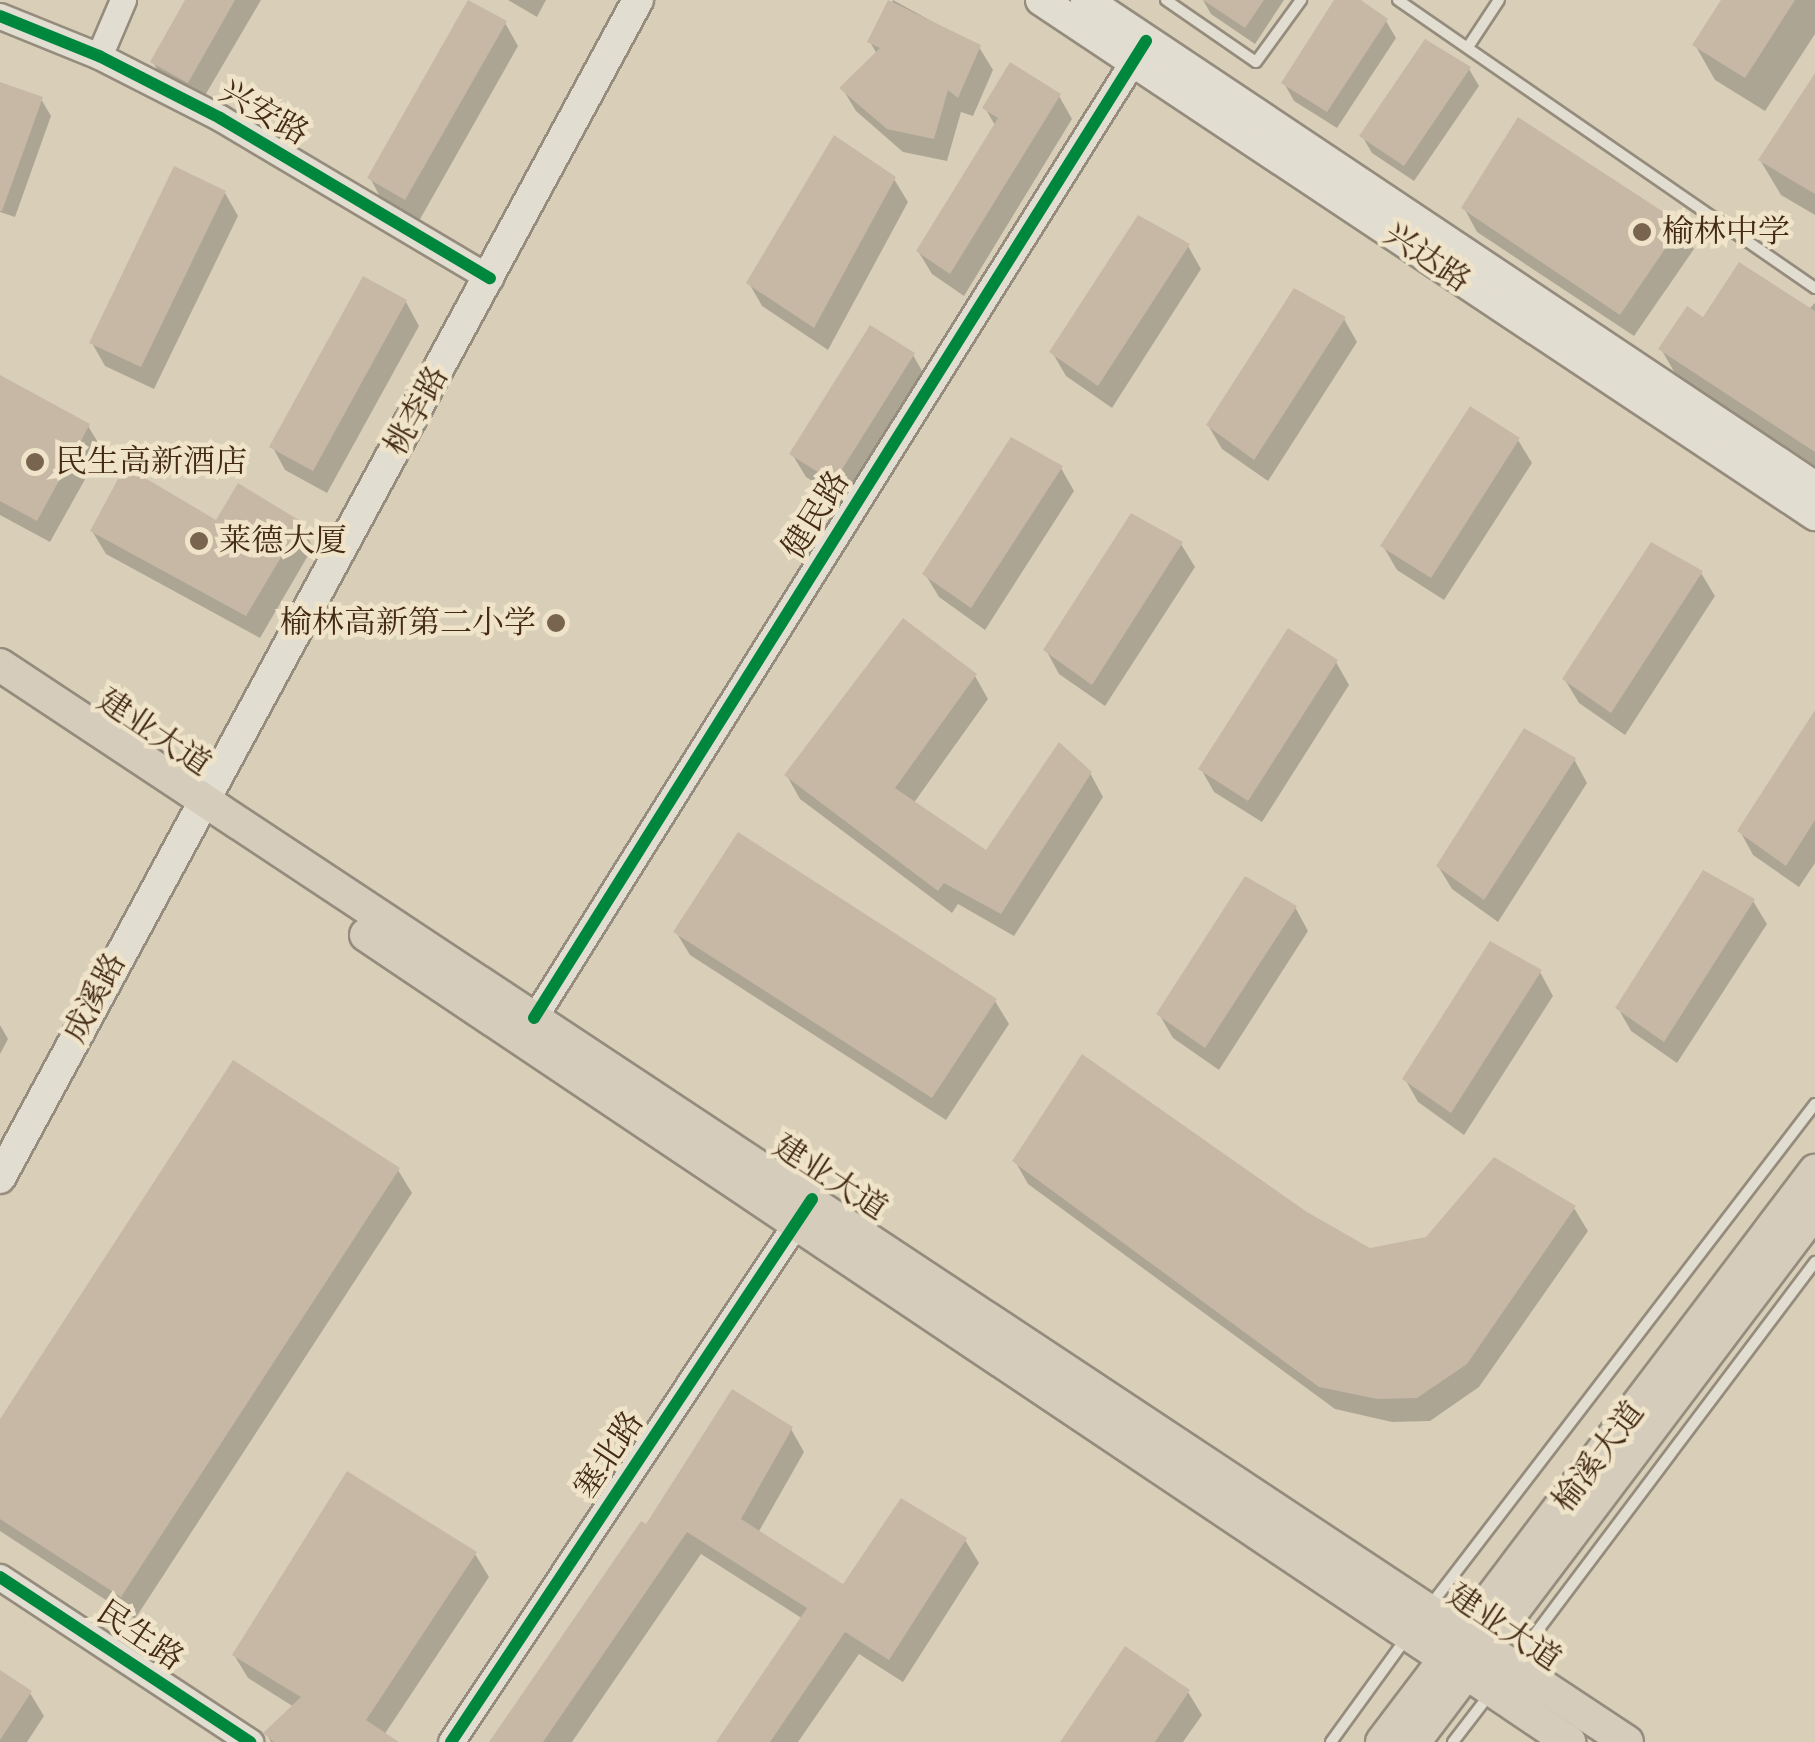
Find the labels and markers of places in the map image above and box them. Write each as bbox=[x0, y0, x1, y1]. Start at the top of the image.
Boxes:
place label: 榆林中学 bbox=[1662, 213, 1790, 251]
marker: 榆林中学 bbox=[1631, 221, 1653, 243]
place label: 民生高新酒店 bbox=[55, 443, 247, 481]
marker: 民生高新酒店 bbox=[24, 451, 46, 473]
place label: 莱德大厦 bbox=[219, 522, 347, 560]
marker: 莱德大厦 bbox=[188, 530, 210, 552]
place label: 榆林高新第二小学 bbox=[280, 604, 536, 642]
marker: 榆林高新第二小学 bbox=[545, 612, 567, 634]

